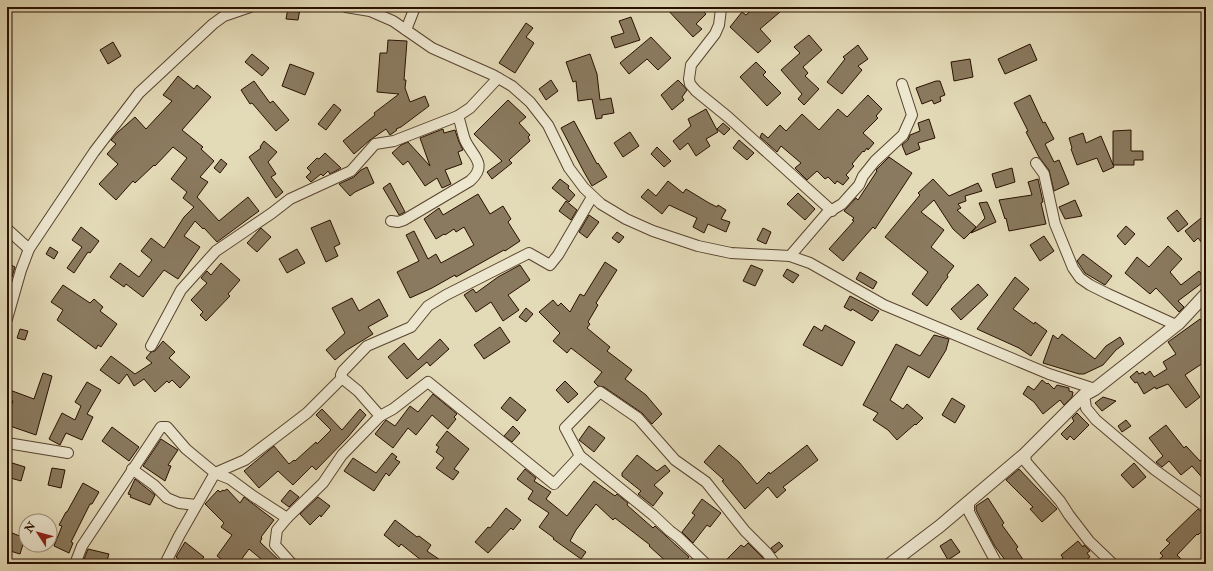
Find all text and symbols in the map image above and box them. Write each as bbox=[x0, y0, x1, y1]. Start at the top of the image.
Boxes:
north arrow bbox=[18, 513, 58, 553]
text: N bbox=[22, 519, 39, 536]

